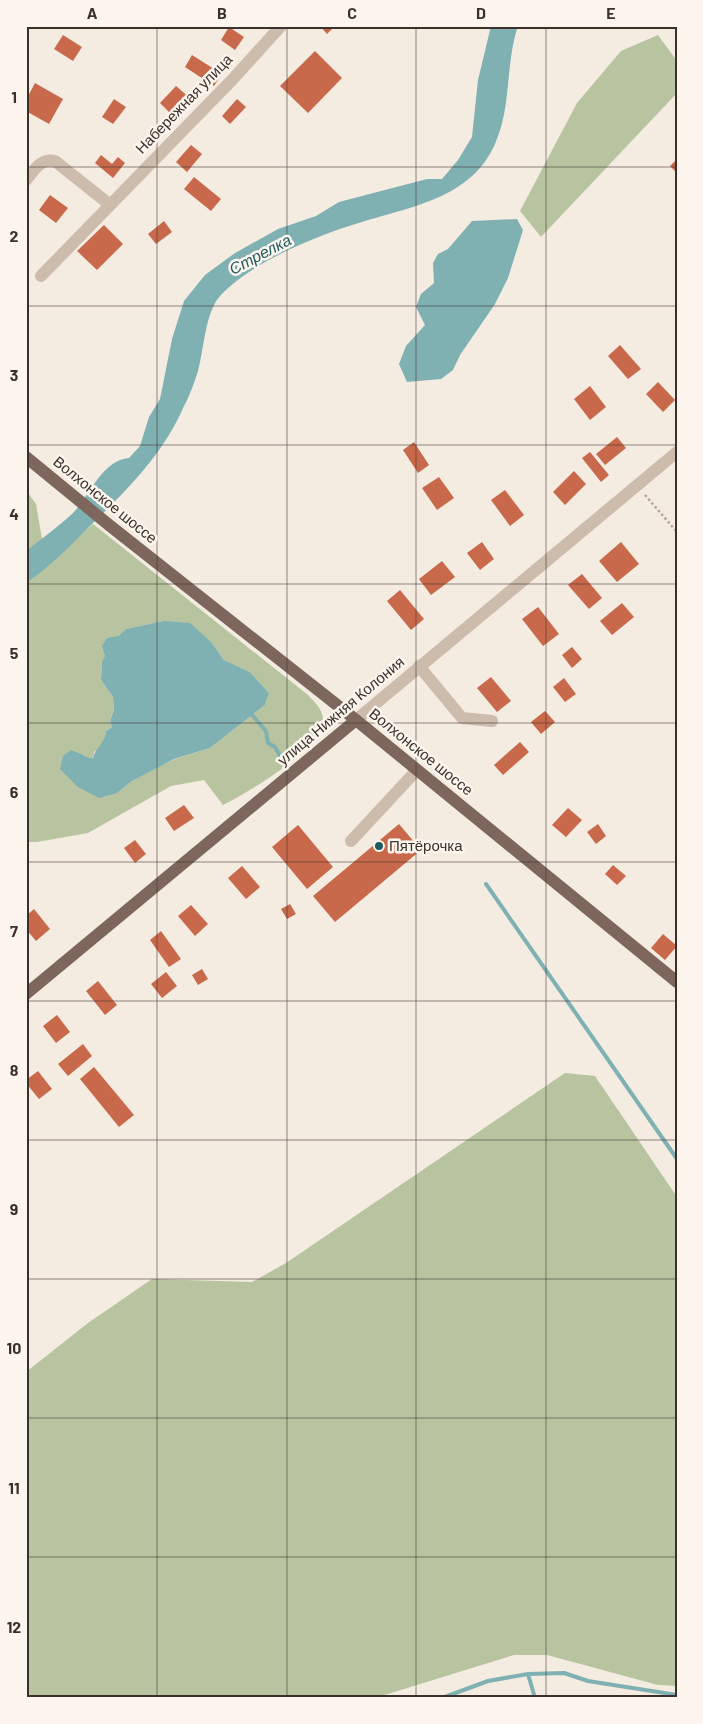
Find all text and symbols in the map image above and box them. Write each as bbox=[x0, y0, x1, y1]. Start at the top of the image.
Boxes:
text: A bbox=[87, 3, 98, 22]
text: B bbox=[217, 3, 227, 22]
text: C bbox=[347, 3, 357, 22]
text: D bbox=[476, 3, 486, 22]
text: E bbox=[606, 3, 616, 22]
street label: Набережная улица bbox=[131, 49, 236, 157]
text: 1 bbox=[11, 87, 17, 106]
text: 2 bbox=[10, 226, 19, 245]
water label: Стрелка bbox=[226, 229, 294, 278]
text: 3 bbox=[10, 365, 18, 384]
street label: Волхонское шоссе bbox=[50, 452, 161, 547]
text: 4 bbox=[9, 504, 19, 523]
text: 5 bbox=[10, 643, 19, 662]
street label: улица Нижняя Колония bbox=[273, 652, 407, 768]
street label: Волхонское шоссе bbox=[366, 704, 477, 799]
text: 6 bbox=[10, 782, 19, 801]
place label: Пятёрочка bbox=[389, 836, 463, 854]
marker: Пятёрочка bbox=[373, 840, 385, 852]
text: 7 bbox=[10, 921, 18, 940]
text: 8 bbox=[10, 1060, 19, 1079]
text: 9 bbox=[10, 1199, 18, 1218]
text: 10 bbox=[7, 1338, 21, 1357]
text: 11 bbox=[8, 1478, 20, 1497]
text: 12 bbox=[7, 1617, 21, 1636]

